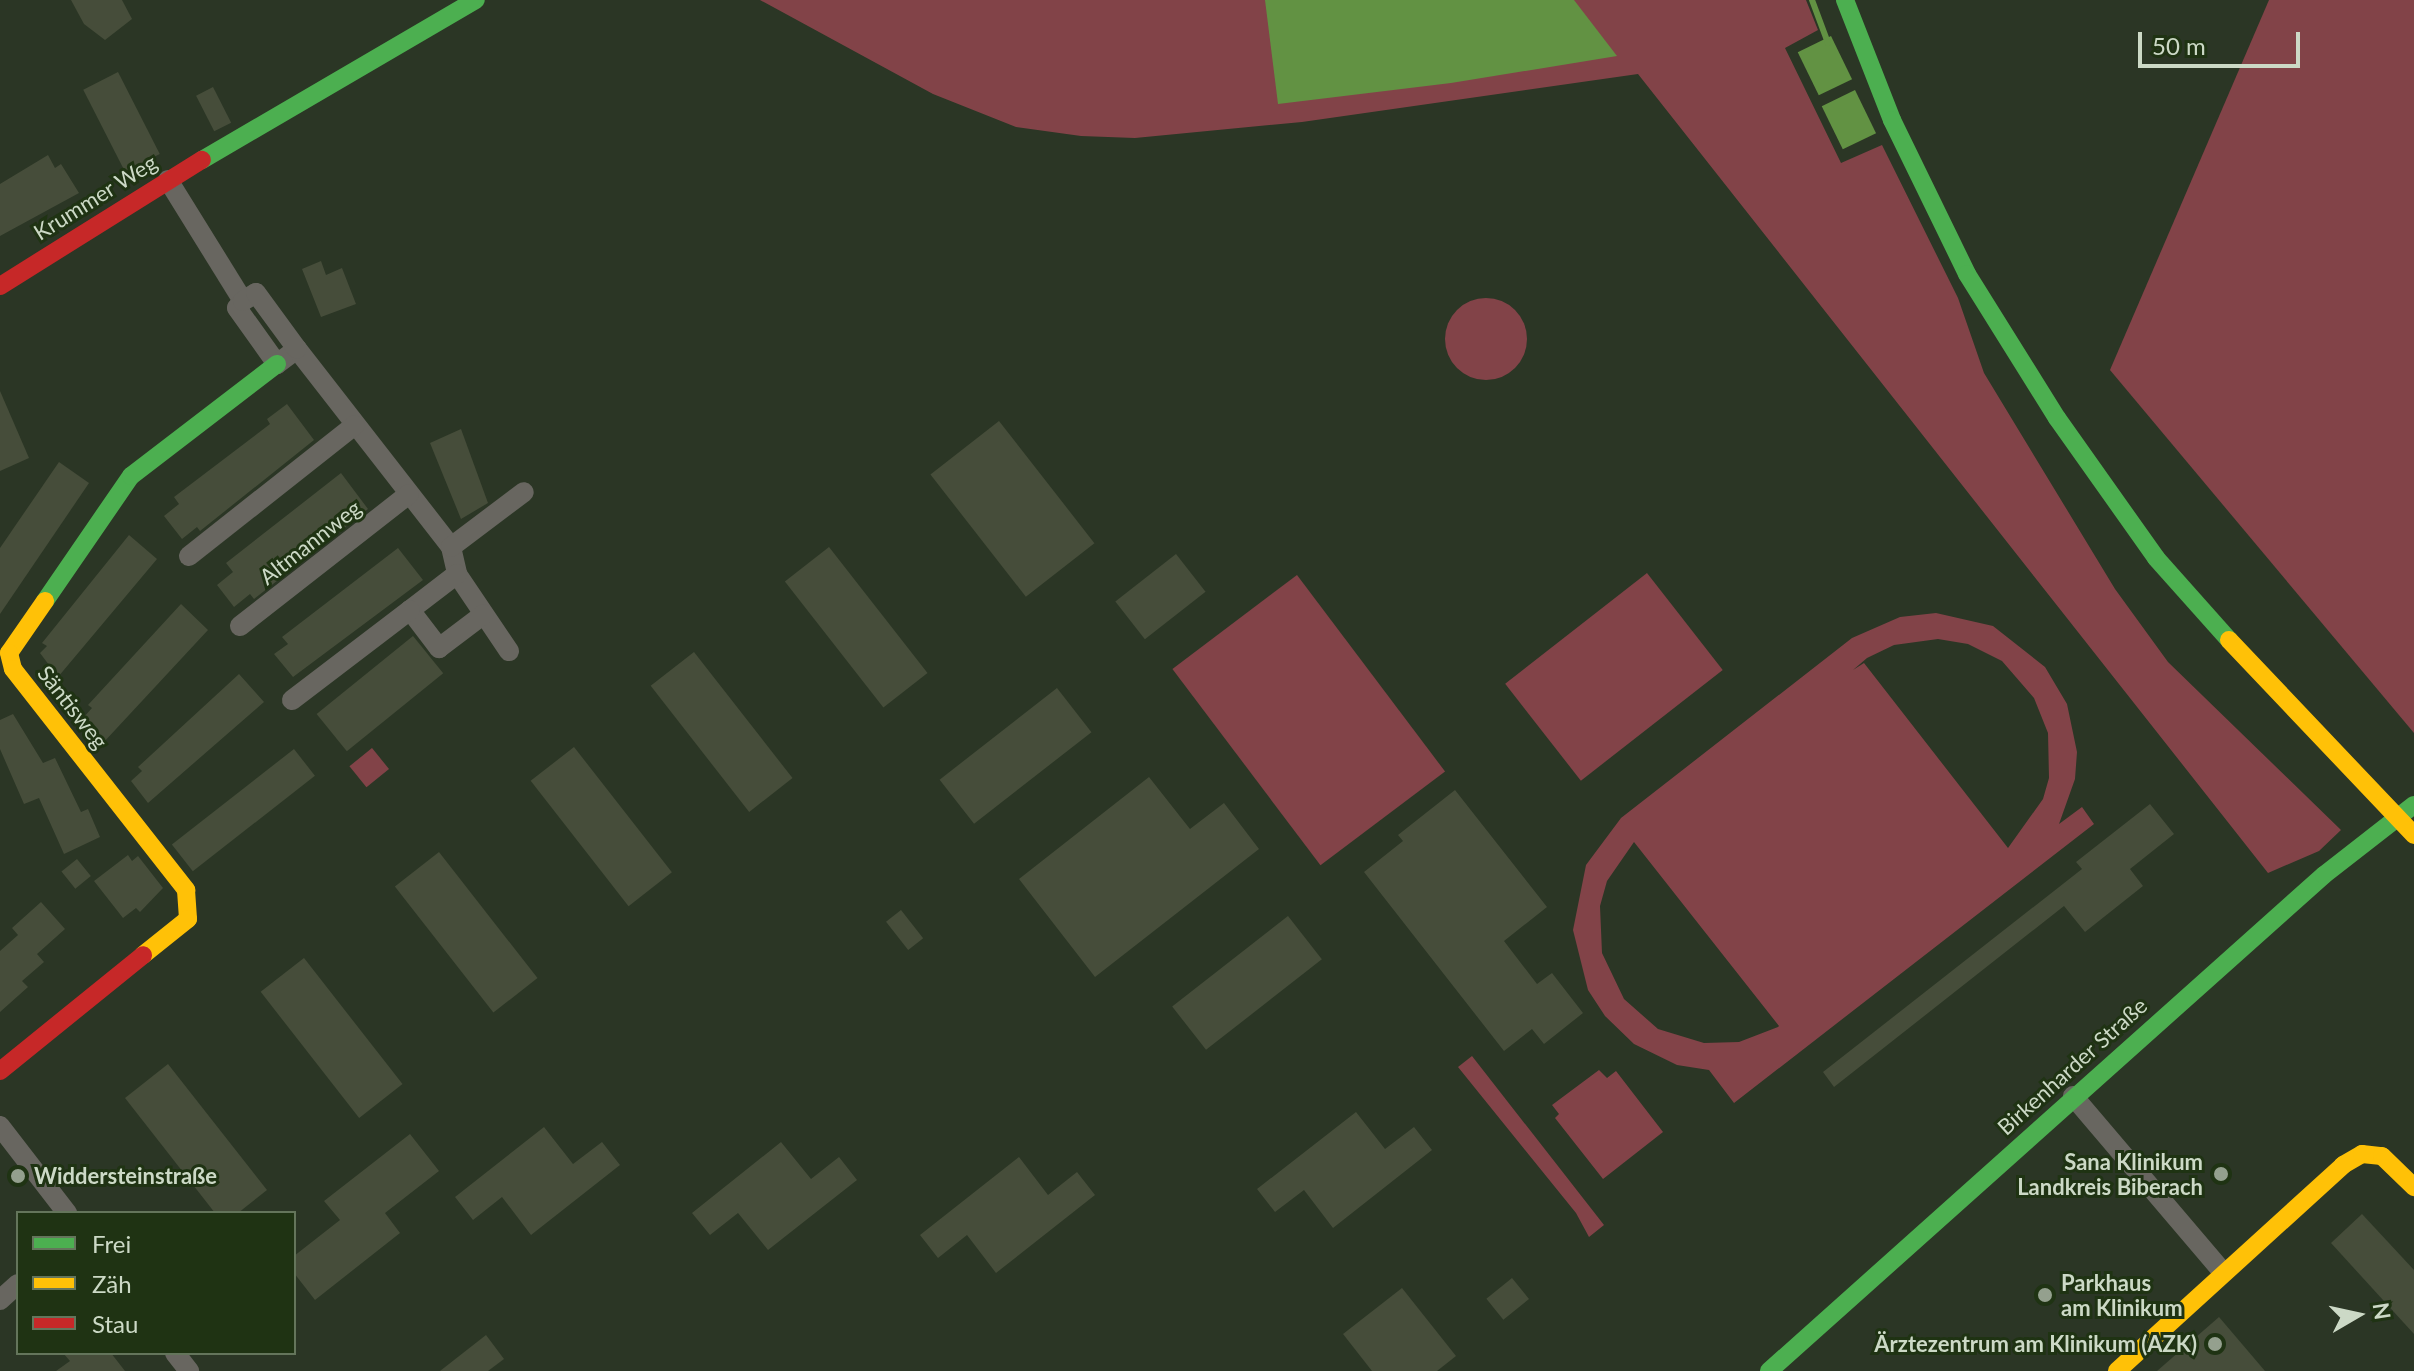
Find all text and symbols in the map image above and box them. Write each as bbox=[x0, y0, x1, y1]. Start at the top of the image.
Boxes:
scale bar bbox=[2142, 16, 2304, 66]
text: 50 m bbox=[2152, 31, 2206, 60]
street label: Krummer Weg bbox=[28, 148, 162, 246]
street label: Altmannweg bbox=[254, 494, 366, 590]
street label: Säntisweg bbox=[32, 660, 114, 754]
street label: Birkenharder Straße bbox=[1992, 992, 2152, 1140]
place label: Sana Klinikum Landkreis Biberach bbox=[2017, 1148, 2203, 1200]
place label: Widdersteinstraße bbox=[34, 1163, 217, 1189]
marker: Sana Klinikum Landkreis Biberach bbox=[2210, 1163, 2232, 1185]
marker: Widdersteinstraße bbox=[9, 1167, 27, 1185]
legend bbox=[16, 1211, 296, 1355]
text: Frei bbox=[92, 1229, 131, 1258]
text: Zäh bbox=[92, 1269, 132, 1298]
place label: Parkhaus am Klinikum bbox=[2061, 1269, 2183, 1320]
north arrow bbox=[2318, 1275, 2398, 1355]
marker: Parkhaus am Klinikum bbox=[2036, 1286, 2054, 1304]
text: N bbox=[2368, 1301, 2397, 1322]
text: Stau bbox=[92, 1309, 138, 1338]
place label: Ärztezentrum am Klinikum (AZK) bbox=[1874, 1331, 2197, 1357]
marker: Ärztezentrum am Klinikum (AZK) bbox=[2204, 1333, 2226, 1355]

